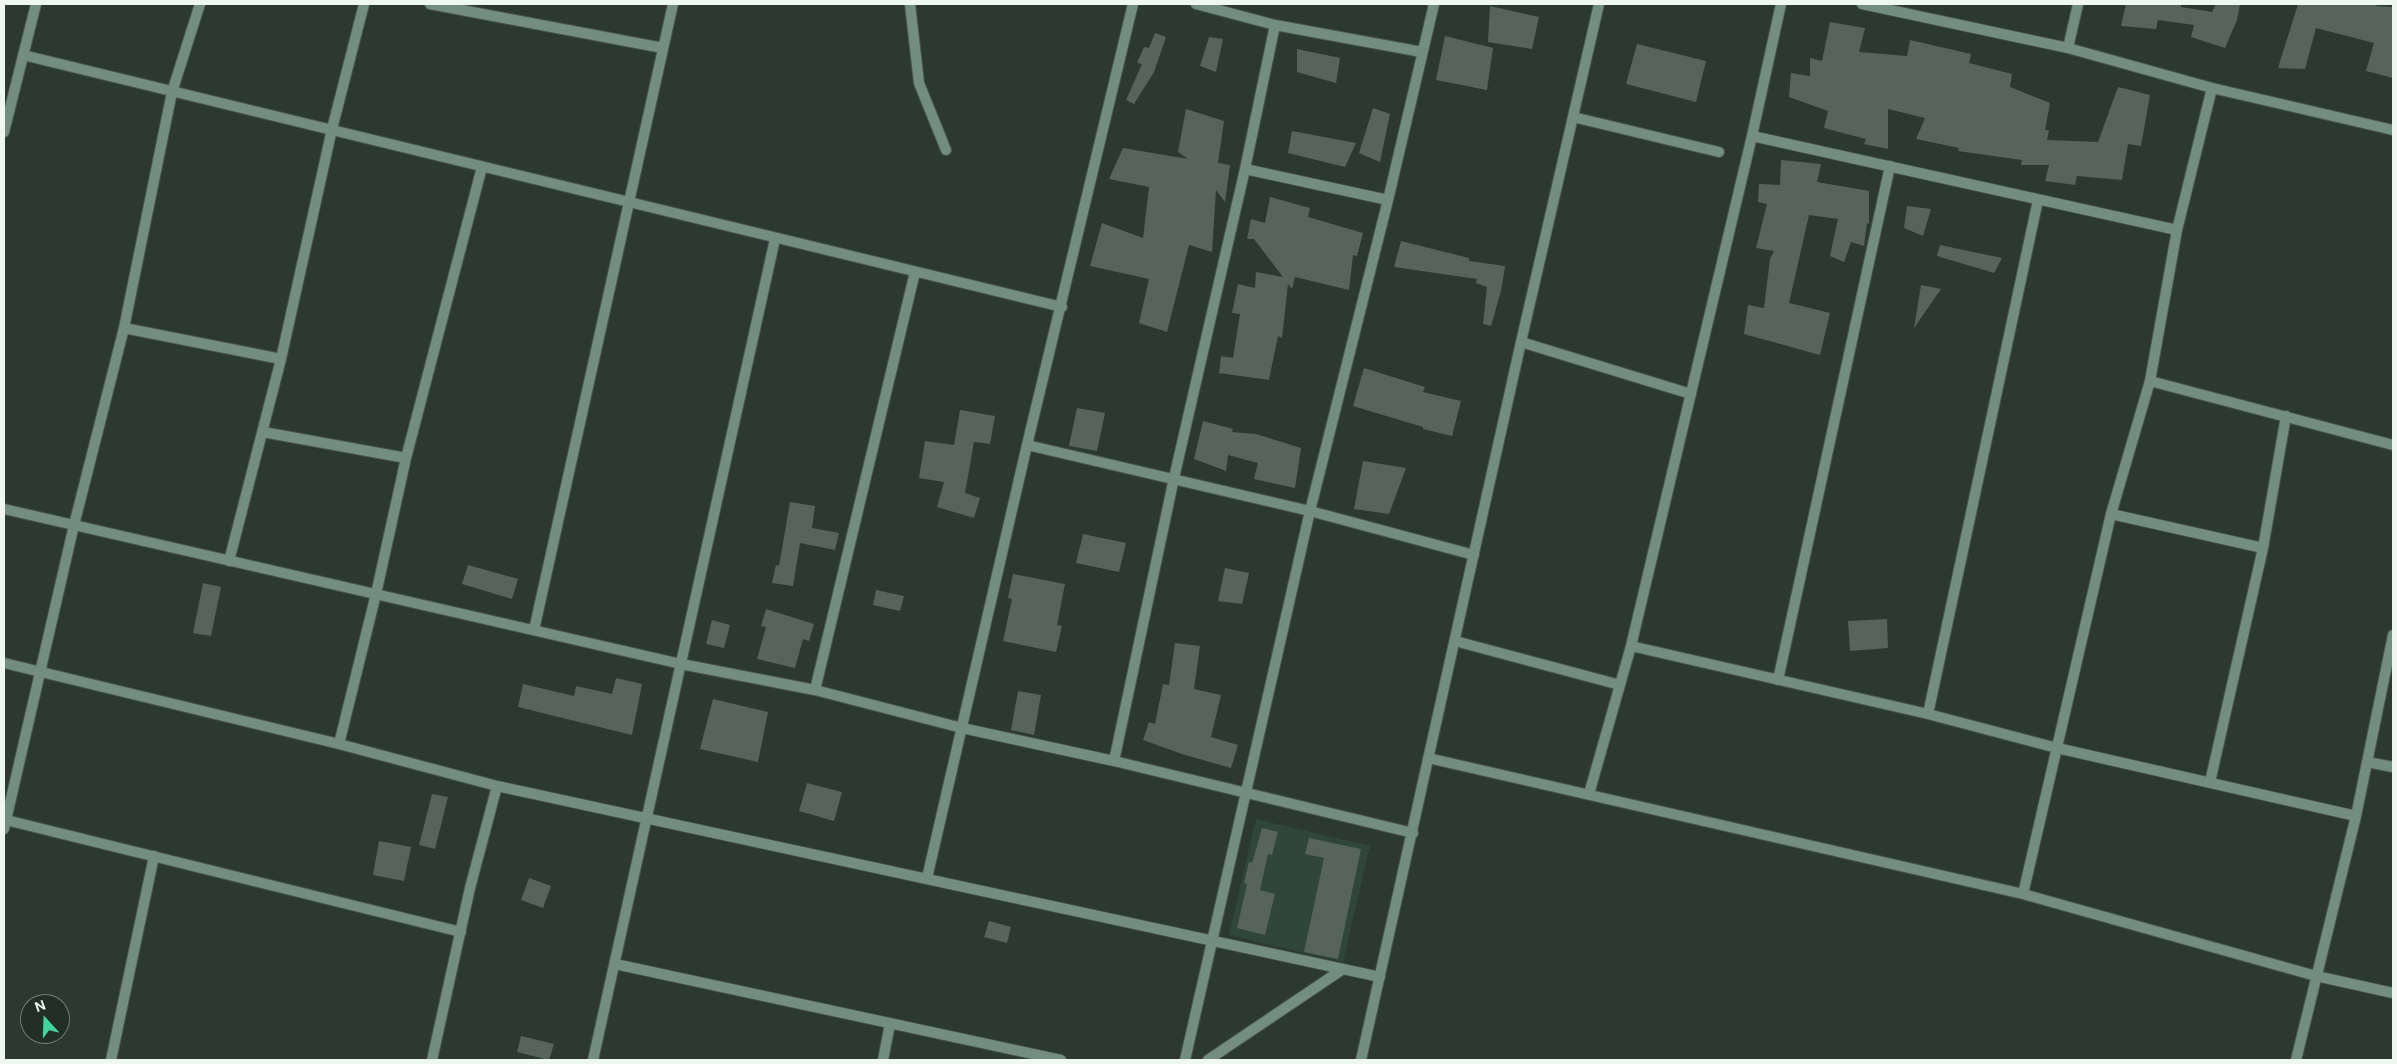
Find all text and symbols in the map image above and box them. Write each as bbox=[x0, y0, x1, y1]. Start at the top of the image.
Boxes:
north arrow bbox=[20, 994, 70, 1044]
text: N bbox=[32, 996, 48, 1016]

